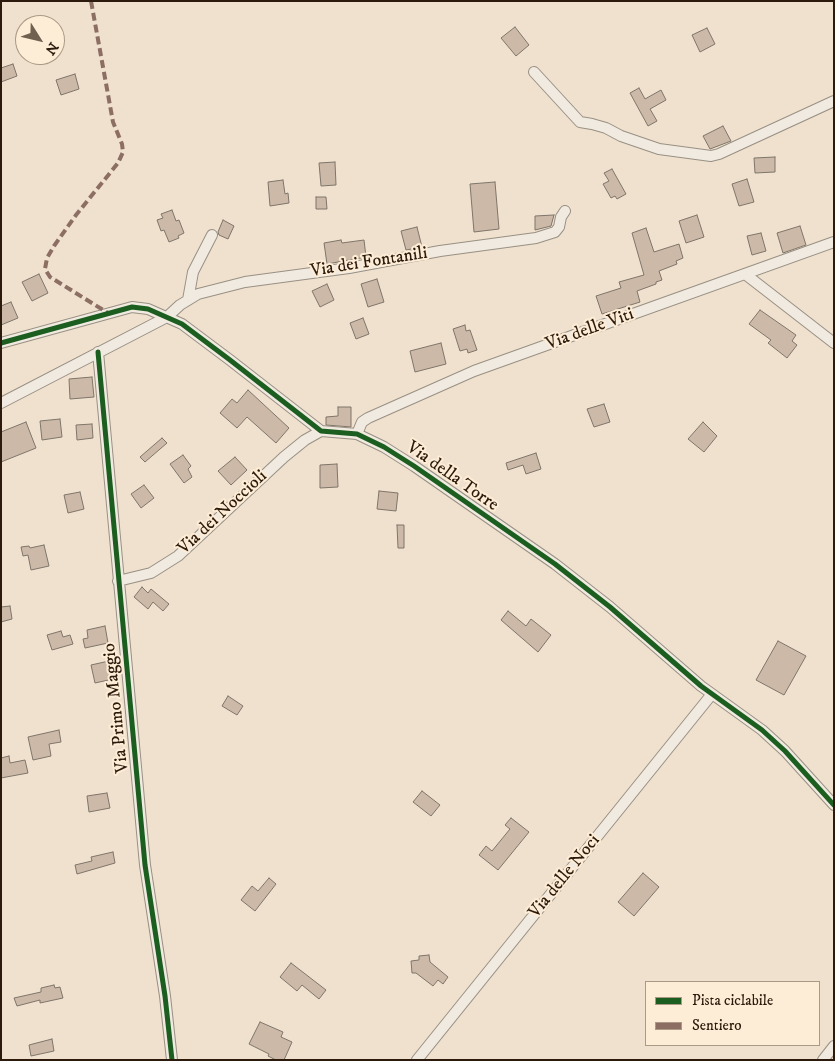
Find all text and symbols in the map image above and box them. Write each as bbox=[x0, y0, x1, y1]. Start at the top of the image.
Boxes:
north arrow bbox=[15, 15, 65, 65]
text: N bbox=[41, 38, 62, 58]
street label: Via dei Fontanili bbox=[309, 243, 429, 283]
street label: Via delle Viti bbox=[543, 304, 637, 356]
street label: Via della Torre bbox=[402, 437, 502, 517]
street label: Via dei Noccioli bbox=[174, 466, 272, 560]
street label: Via Primo Maggio bbox=[99, 642, 135, 774]
street label: Via delle Noci bbox=[525, 831, 605, 923]
legend bbox=[645, 981, 820, 1046]
text: Pista ciclabile bbox=[692, 991, 773, 1010]
text: Sentiero bbox=[692, 1016, 742, 1035]

